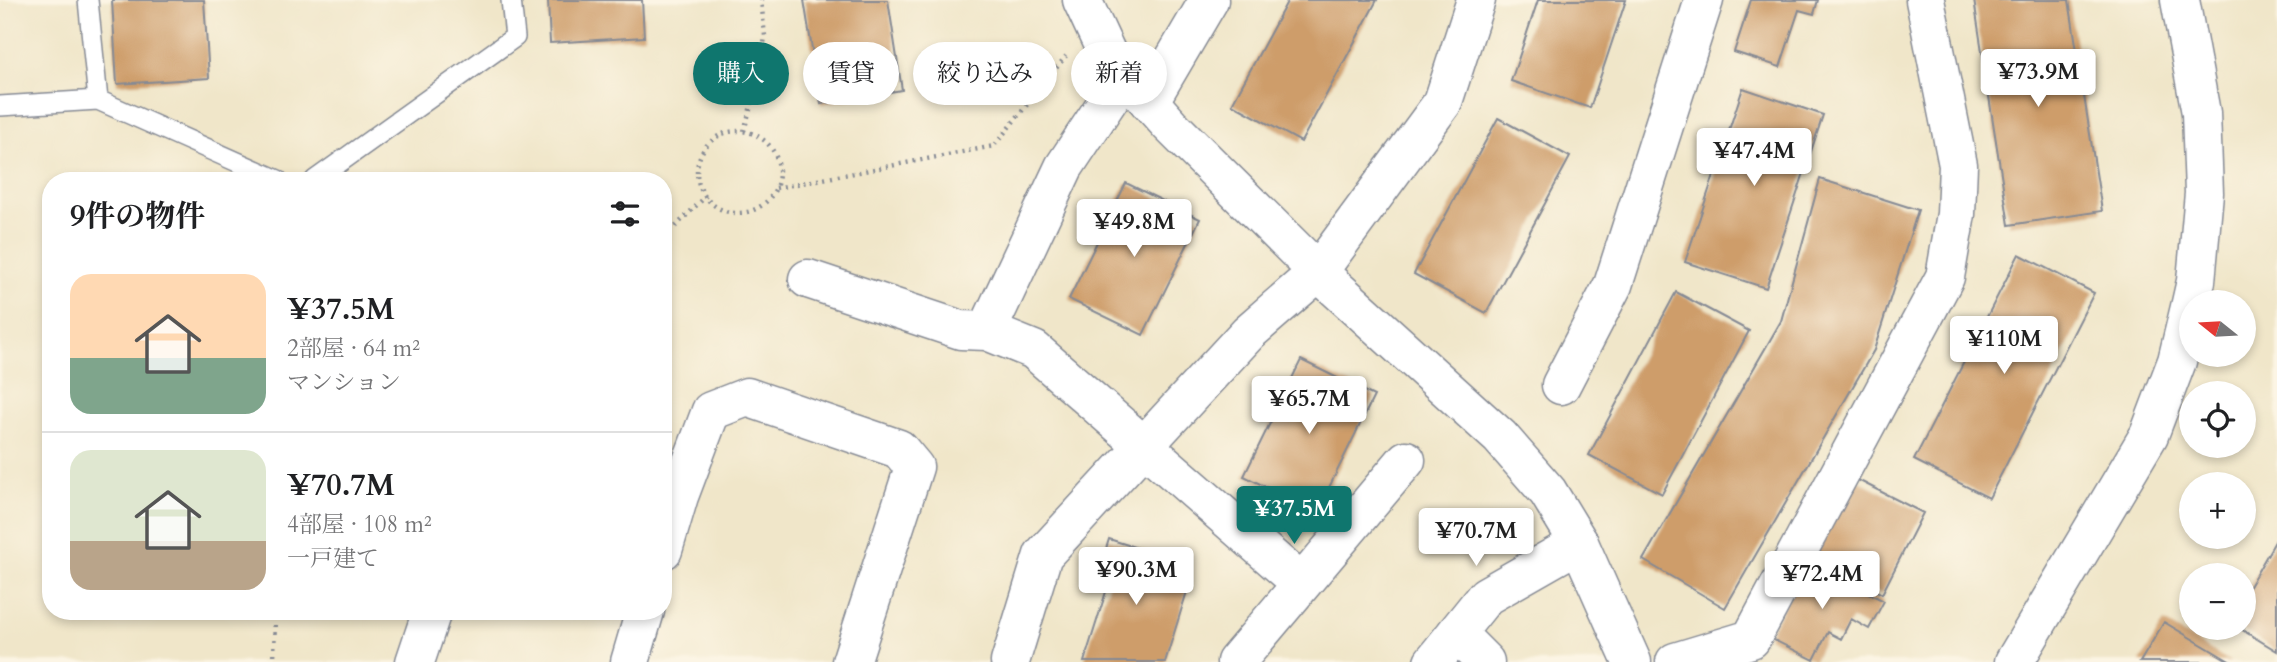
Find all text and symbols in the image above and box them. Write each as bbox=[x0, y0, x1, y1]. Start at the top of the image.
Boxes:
chip: 購入 bbox=[693, 42, 789, 105]
chip: 賃貸 bbox=[803, 42, 899, 105]
chip: 絞り込み bbox=[913, 42, 1057, 105]
chip: 新着 bbox=[1071, 42, 1167, 105]
pin: ¥73.9M bbox=[1981, 50, 2095, 109]
text: ¥73.9M bbox=[1997, 56, 2079, 87]
pin: ¥47.4M bbox=[1697, 128, 1811, 188]
text: ¥47.4M bbox=[1713, 135, 1795, 166]
icon: filters bbox=[606, 195, 644, 233]
text: 9件の物件 bbox=[70, 196, 205, 237]
pin: ¥49.8M bbox=[1077, 200, 1191, 259]
text: ¥49.8M bbox=[1093, 206, 1175, 237]
text: ¥37.5M bbox=[287, 289, 395, 330]
north arrow bbox=[2179, 290, 2256, 368]
map controls bbox=[2179, 290, 2256, 640]
icon: home bbox=[126, 302, 210, 386]
pin: ¥110M bbox=[1955, 316, 2053, 376]
text: ¥110M bbox=[1966, 323, 2042, 354]
text: 2部屋 · 64 m² bbox=[287, 333, 420, 364]
text: マンション bbox=[287, 367, 401, 398]
pin: ¥65.7M bbox=[1252, 376, 1366, 436]
button: locate bbox=[2179, 381, 2256, 458]
text: ¥65.7M bbox=[1268, 383, 1350, 414]
text: ¥70.7M bbox=[287, 465, 395, 506]
button: + bbox=[2179, 472, 2256, 549]
icon: home bbox=[126, 478, 210, 562]
pin: ¥37.5M bbox=[1237, 486, 1351, 546]
text: ¥37.5M bbox=[1253, 493, 1335, 524]
pin: ¥70.7M bbox=[1419, 508, 1533, 568]
text: 4部屋 · 108 m² bbox=[287, 509, 432, 540]
text: ¥70.7M bbox=[1435, 515, 1517, 546]
text: 一戸建て bbox=[287, 543, 379, 574]
pin: ¥90.3M bbox=[1079, 548, 1193, 607]
pin: ¥72.4M bbox=[1765, 552, 1879, 611]
text: ¥90.3M bbox=[1095, 554, 1177, 585]
text: ¥72.4M bbox=[1781, 558, 1863, 589]
button: − bbox=[2179, 563, 2256, 640]

